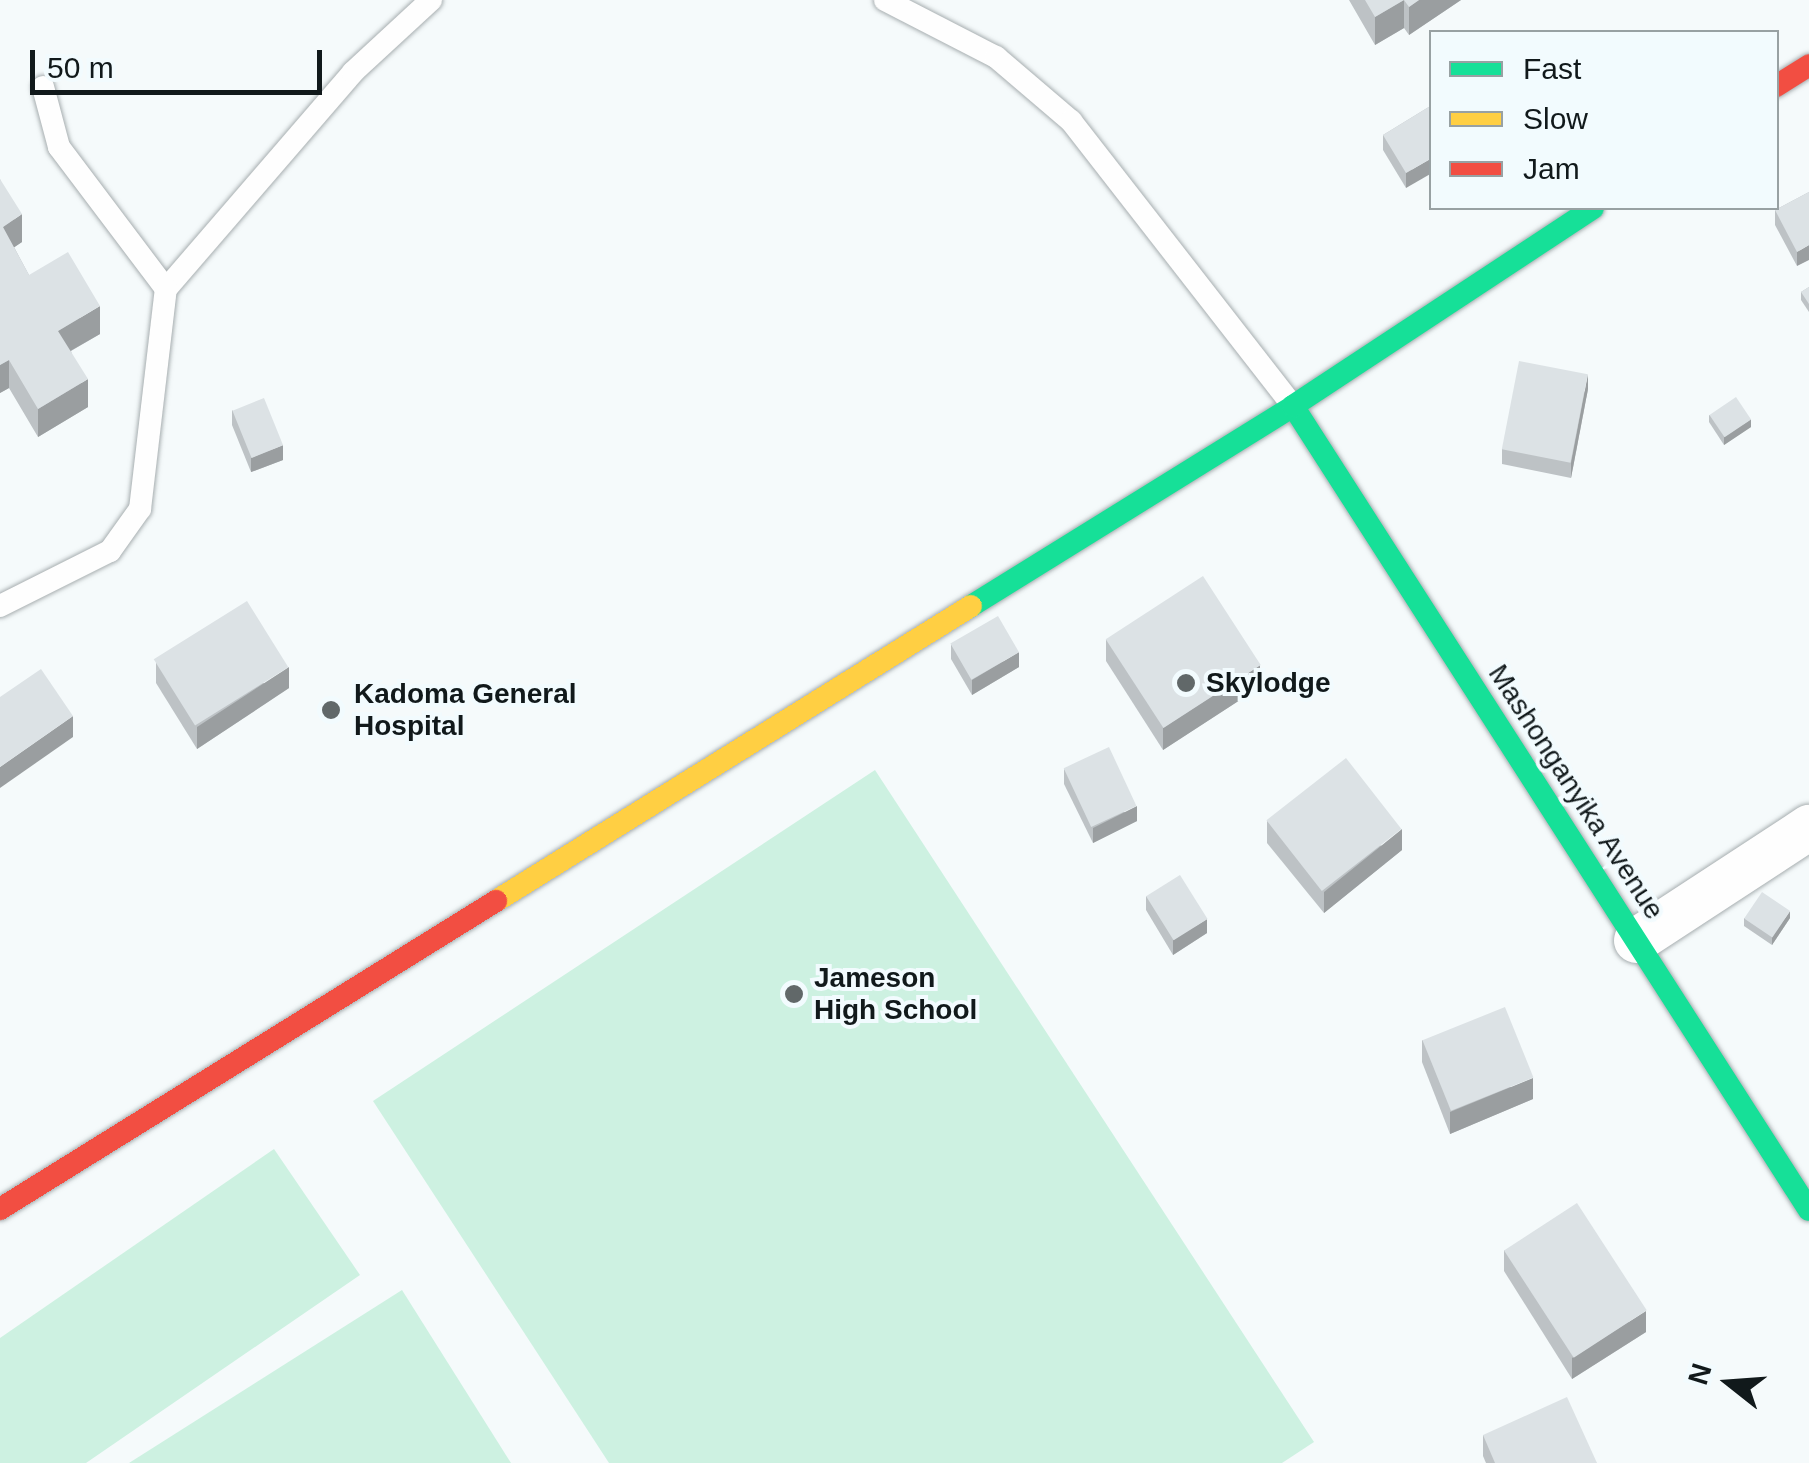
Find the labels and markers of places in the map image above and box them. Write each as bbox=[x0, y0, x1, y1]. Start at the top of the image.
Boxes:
place label: Skylodge bbox=[1206, 666, 1330, 700]
marker: Skylodge bbox=[1175, 672, 1197, 694]
place label: Kadoma General Hospital bbox=[354, 677, 577, 743]
marker: Kadoma General Hospital bbox=[318, 697, 344, 723]
place label: Jameson High School bbox=[814, 961, 977, 1027]
marker: Jameson High School bbox=[783, 983, 805, 1005]

